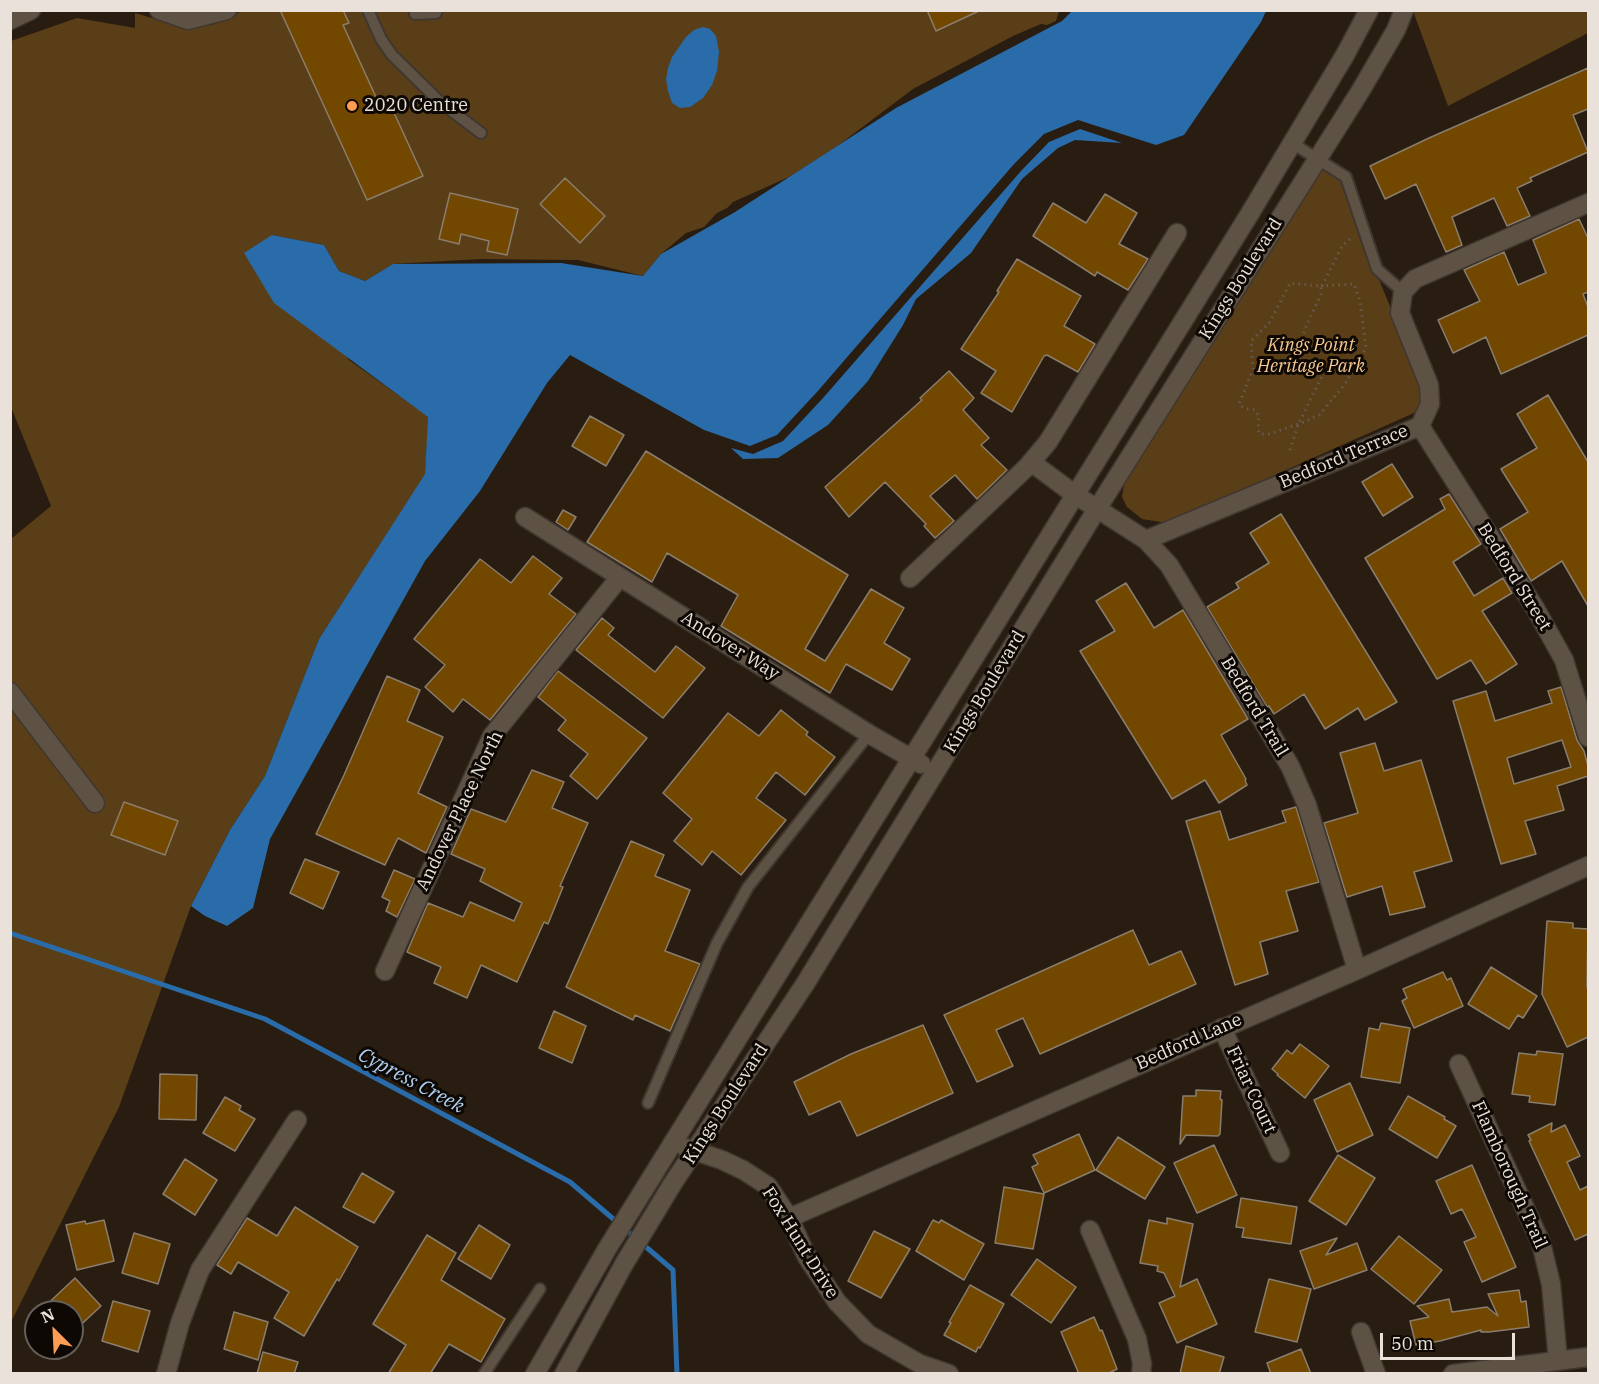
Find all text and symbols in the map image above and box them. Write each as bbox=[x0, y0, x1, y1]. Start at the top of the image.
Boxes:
place label: 2020 Centre bbox=[364, 95, 468, 117]
marker: 2020 Centre bbox=[345, 99, 359, 113]
street label: Kings Boulevard bbox=[1195, 214, 1287, 344]
park label: Kings Point Heritage Park bbox=[1257, 335, 1365, 378]
street label: Bedford Terrace bbox=[1277, 420, 1411, 494]
street label: Bedford Street bbox=[1472, 519, 1556, 635]
street label: Andover Way bbox=[677, 607, 783, 685]
street label: Kings Boulevard bbox=[940, 627, 1030, 757]
street label: Bedford Trail bbox=[1216, 653, 1292, 761]
street label: Andover Place North bbox=[412, 728, 508, 894]
street label: Bedford Lane bbox=[1133, 1009, 1245, 1075]
street label: Kings Boulevard bbox=[679, 1040, 773, 1168]
water label: Cypress Creek bbox=[354, 1043, 468, 1119]
street label: Friar Court bbox=[1221, 1043, 1281, 1137]
street label: Flamborough Trail bbox=[1467, 1098, 1551, 1252]
street label: Fox Hunt Drive bbox=[757, 1183, 843, 1303]
north arrow bbox=[24, 1300, 84, 1360]
text: N bbox=[38, 1304, 57, 1327]
scale bar bbox=[1383, 1321, 1518, 1359]
text: 50 m bbox=[1391, 1332, 1434, 1355]

